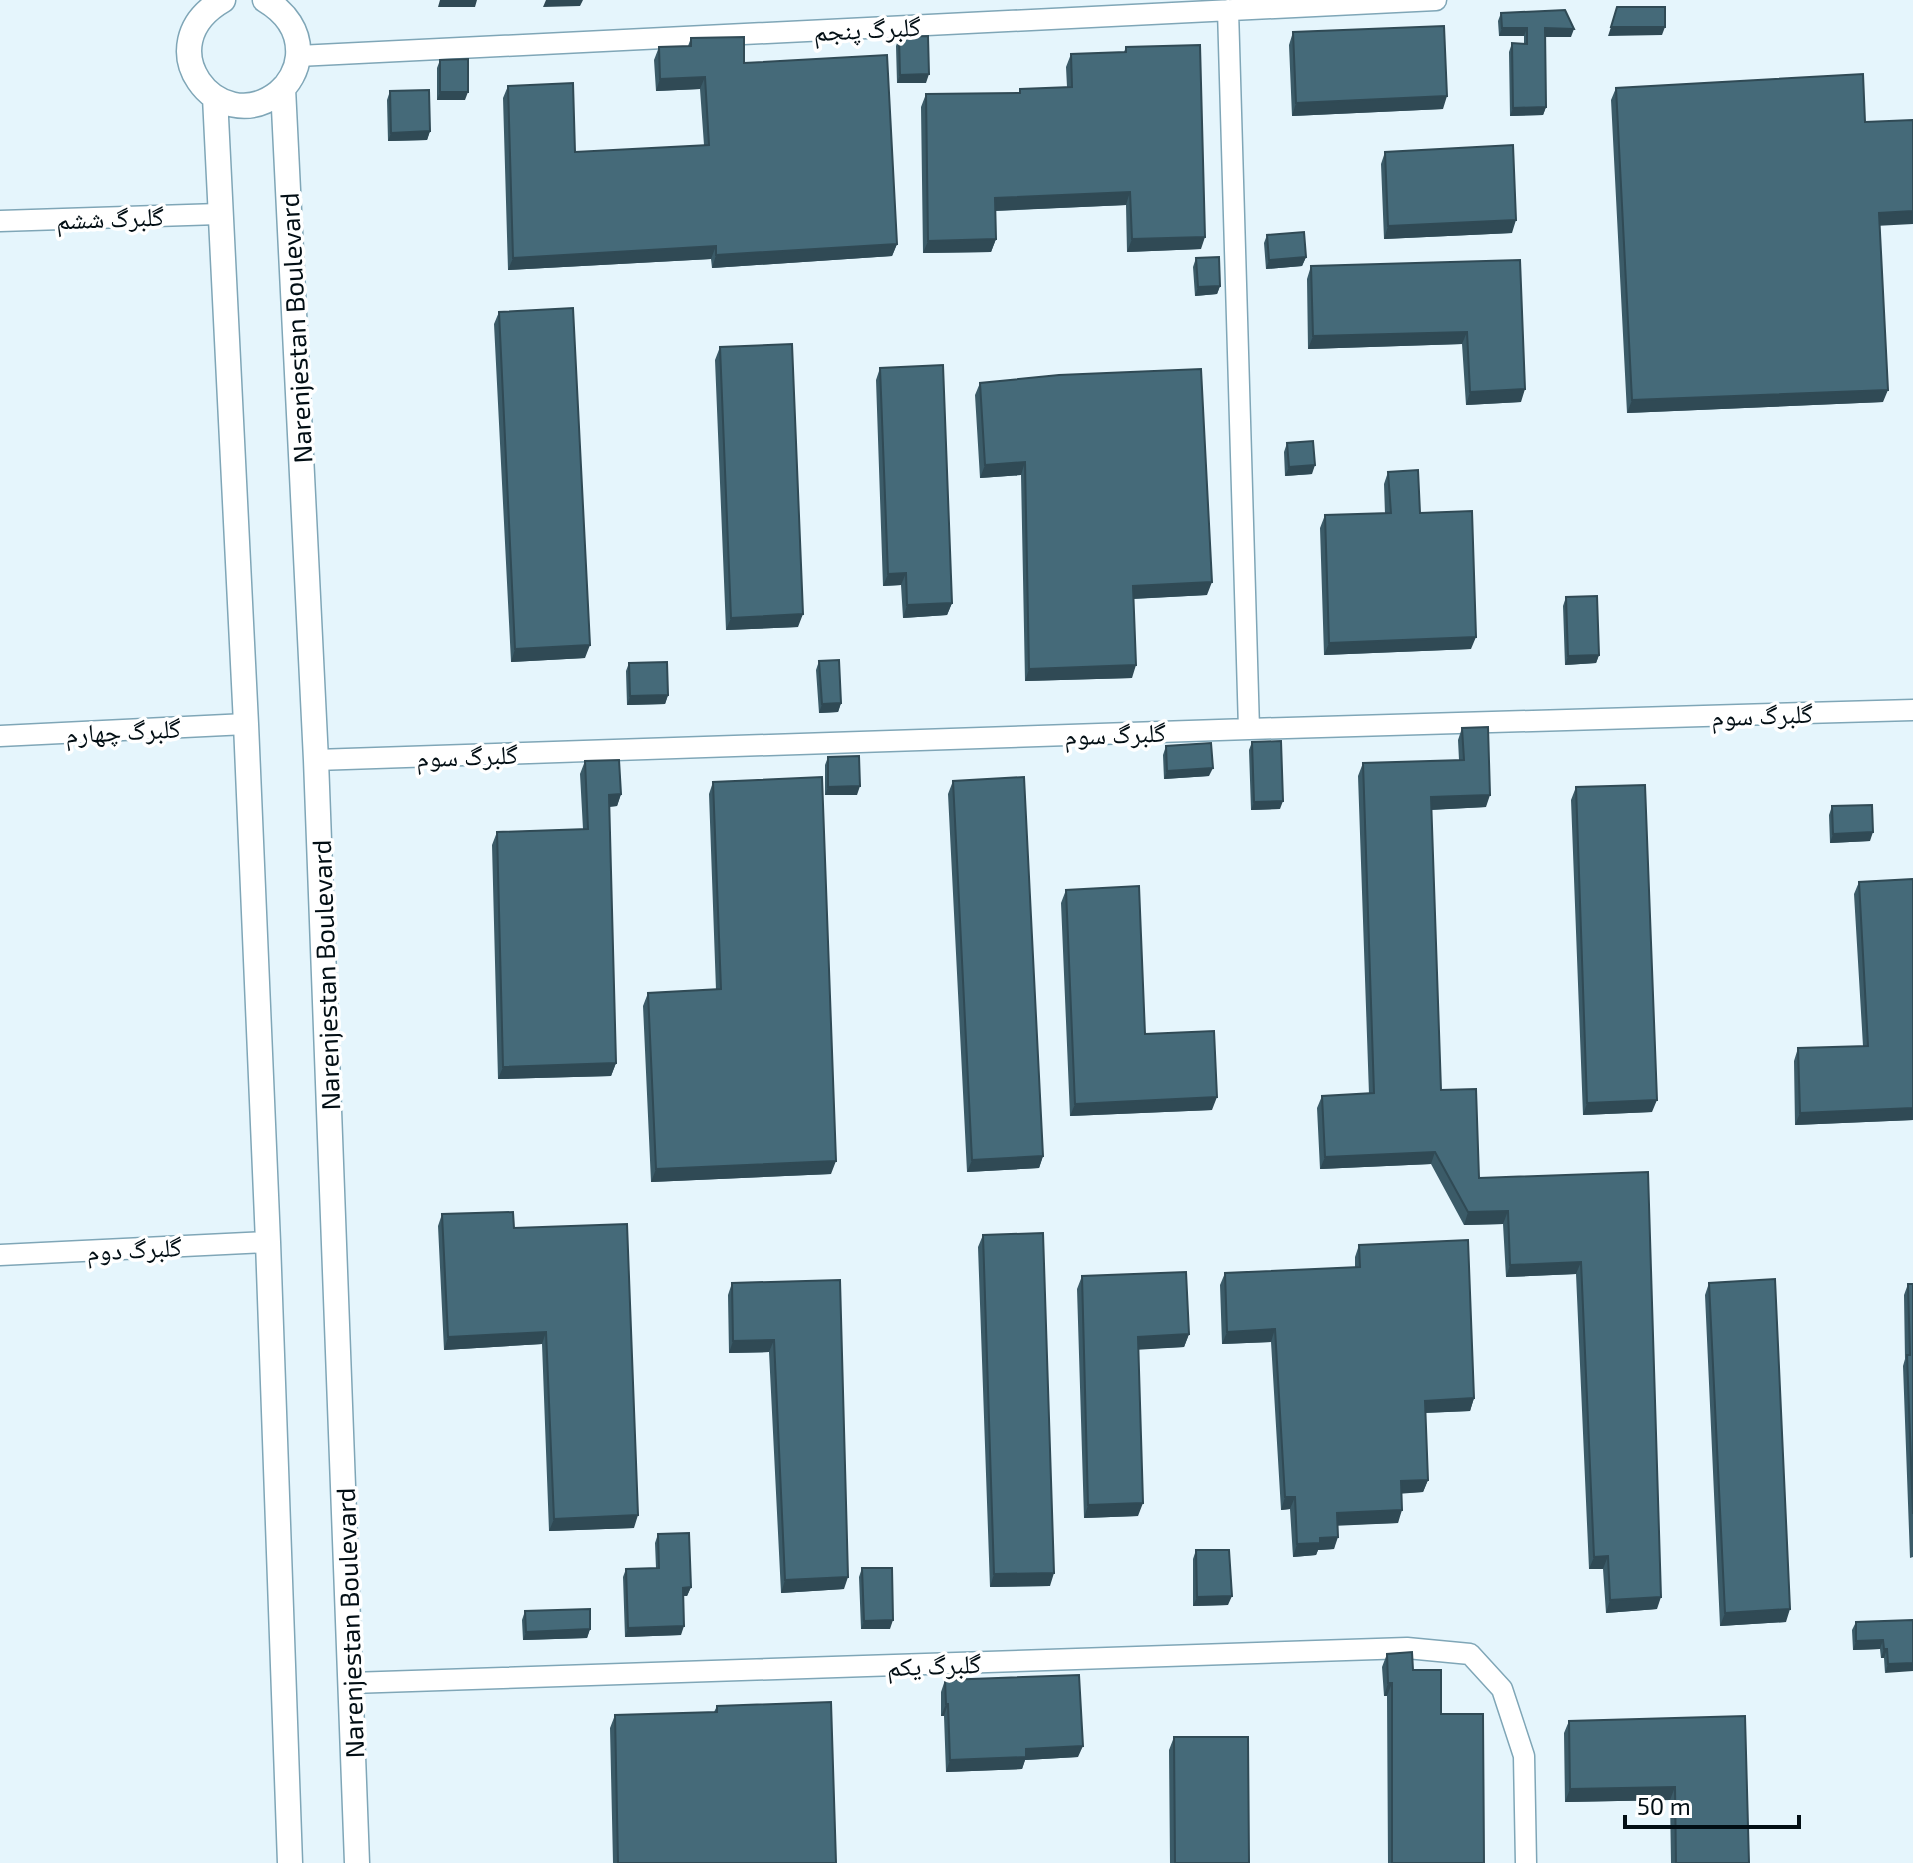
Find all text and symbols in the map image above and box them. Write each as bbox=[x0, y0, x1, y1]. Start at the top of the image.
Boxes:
street label: گلبرگ پنجم bbox=[813, 10, 922, 49]
street label: Narenjestan Boulevard bbox=[272, 192, 318, 464]
street label: گلبرگ ششم bbox=[56, 200, 165, 237]
street label: گلبرگ سوم bbox=[1711, 697, 1814, 735]
street label: گلبرگ چهارم bbox=[64, 711, 182, 752]
street label: گلبرگ سوم bbox=[1064, 716, 1167, 754]
street label: گلبرگ سوم bbox=[416, 738, 519, 776]
street label: Narenjestan Boulevard bbox=[305, 839, 345, 1111]
street label: گلبرگ دوم bbox=[86, 1230, 183, 1270]
street label: Narenjestan Boulevard bbox=[329, 1487, 369, 1759]
street label: گلبرگ یکم bbox=[886, 1647, 982, 1684]
scale bar bbox=[1625, 1779, 1799, 1829]
text: 50 m bbox=[1637, 1791, 1691, 1820]

